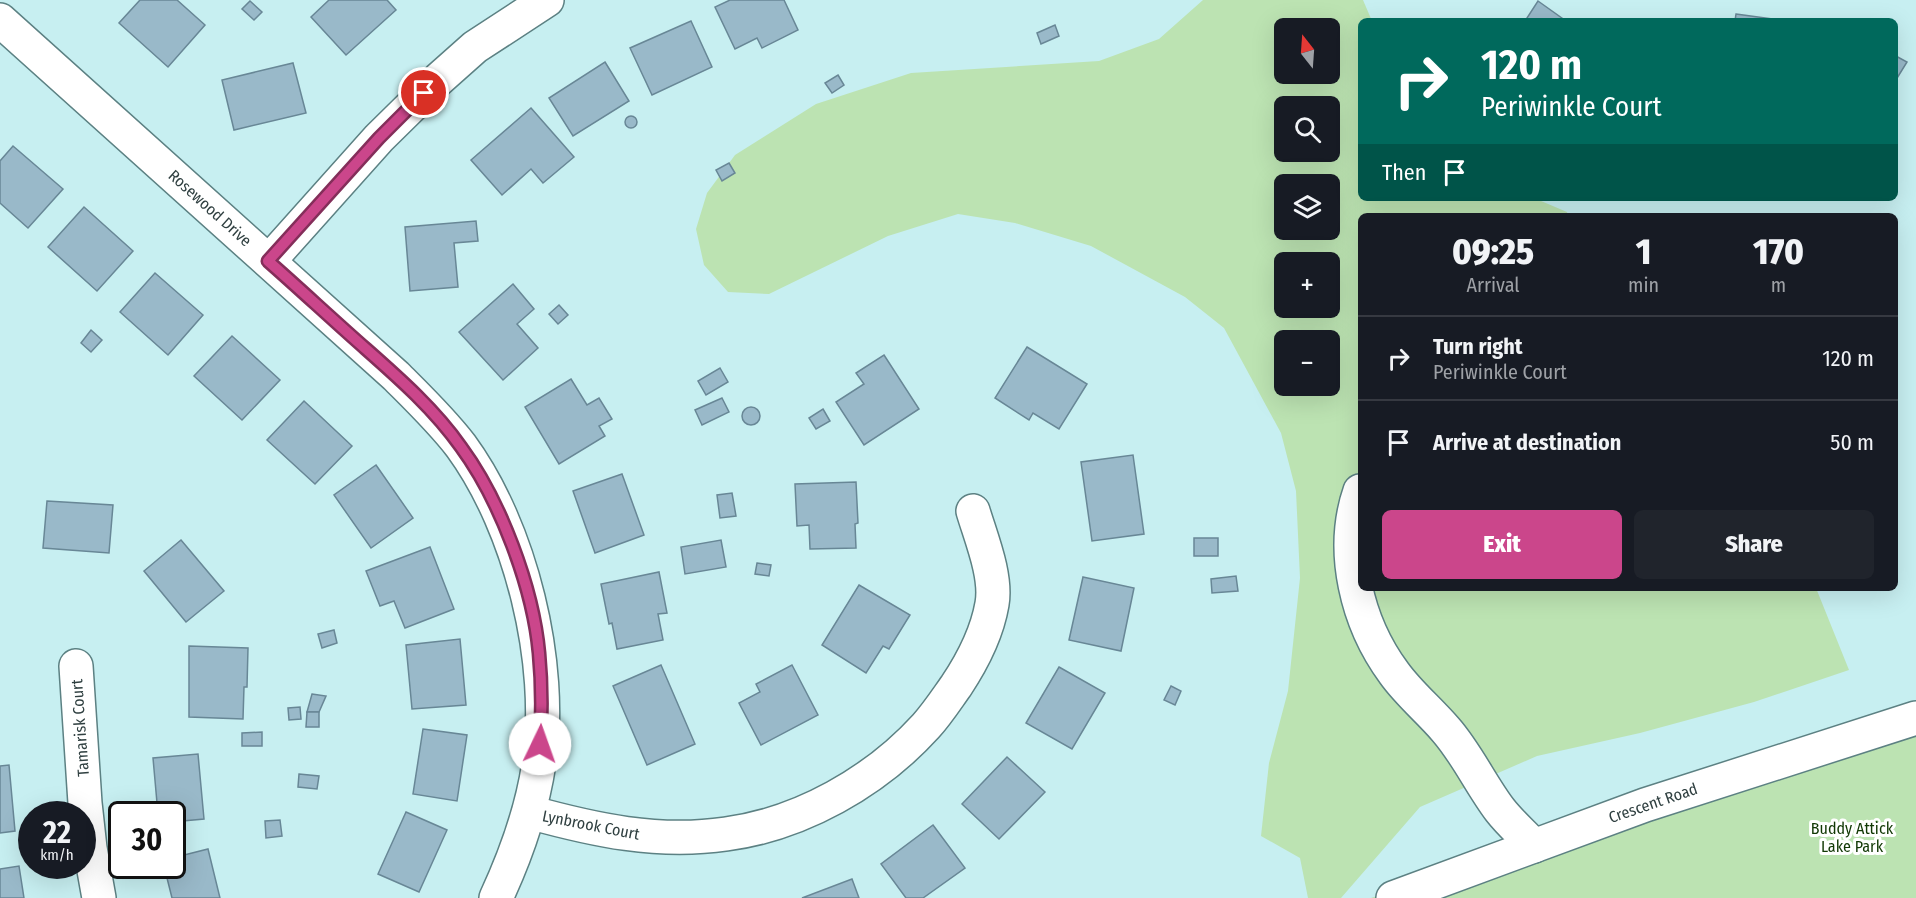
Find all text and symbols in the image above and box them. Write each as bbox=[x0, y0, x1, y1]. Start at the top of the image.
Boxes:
north arrow bbox=[1274, 18, 1340, 84]
map controls bbox=[1274, 18, 1340, 396]
text: 120 m bbox=[1481, 40, 1582, 90]
icon: right bbox=[1382, 42, 1460, 120]
pin bbox=[398, 67, 449, 118]
icon: arrive bbox=[407, 76, 440, 109]
text: Periwinkle Court bbox=[1481, 91, 1662, 123]
button: search bbox=[1274, 96, 1340, 162]
icon: arrive bbox=[1438, 156, 1471, 189]
text: Then bbox=[1382, 159, 1426, 186]
street label: Rosewood Drive bbox=[165, 166, 255, 250]
button: layers bbox=[1274, 174, 1340, 240]
text: 09:25 bbox=[1452, 230, 1534, 274]
text: 1 bbox=[1636, 230, 1651, 274]
text: 170 bbox=[1753, 230, 1804, 274]
button: + bbox=[1274, 252, 1340, 318]
text: Arrival bbox=[1467, 273, 1520, 297]
text: min bbox=[1628, 273, 1659, 297]
text: m bbox=[1771, 273, 1786, 297]
button: − bbox=[1274, 330, 1340, 396]
text: Turn right bbox=[1433, 333, 1522, 360]
icon: right bbox=[1382, 342, 1415, 375]
text: 120 m bbox=[1822, 345, 1874, 372]
text: Periwinkle Court bbox=[1433, 360, 1567, 384]
icon: arrive bbox=[1382, 426, 1415, 459]
text: Arrive at destination bbox=[1433, 429, 1621, 456]
text: 50 m bbox=[1830, 429, 1874, 456]
button: Exit bbox=[1382, 510, 1622, 579]
button: Share bbox=[1634, 510, 1874, 579]
street label: Tamarisk Court bbox=[67, 678, 93, 777]
position arrow bbox=[508, 712, 572, 776]
street label: Crescent Road bbox=[1606, 779, 1700, 827]
speed limit sign: 30 bbox=[108, 801, 186, 879]
street label: Lynbrook Court bbox=[541, 806, 642, 844]
text: 22 bbox=[43, 815, 71, 851]
park label: Buddy Attick Lake Park bbox=[1811, 819, 1894, 856]
text: km/h bbox=[40, 846, 74, 864]

